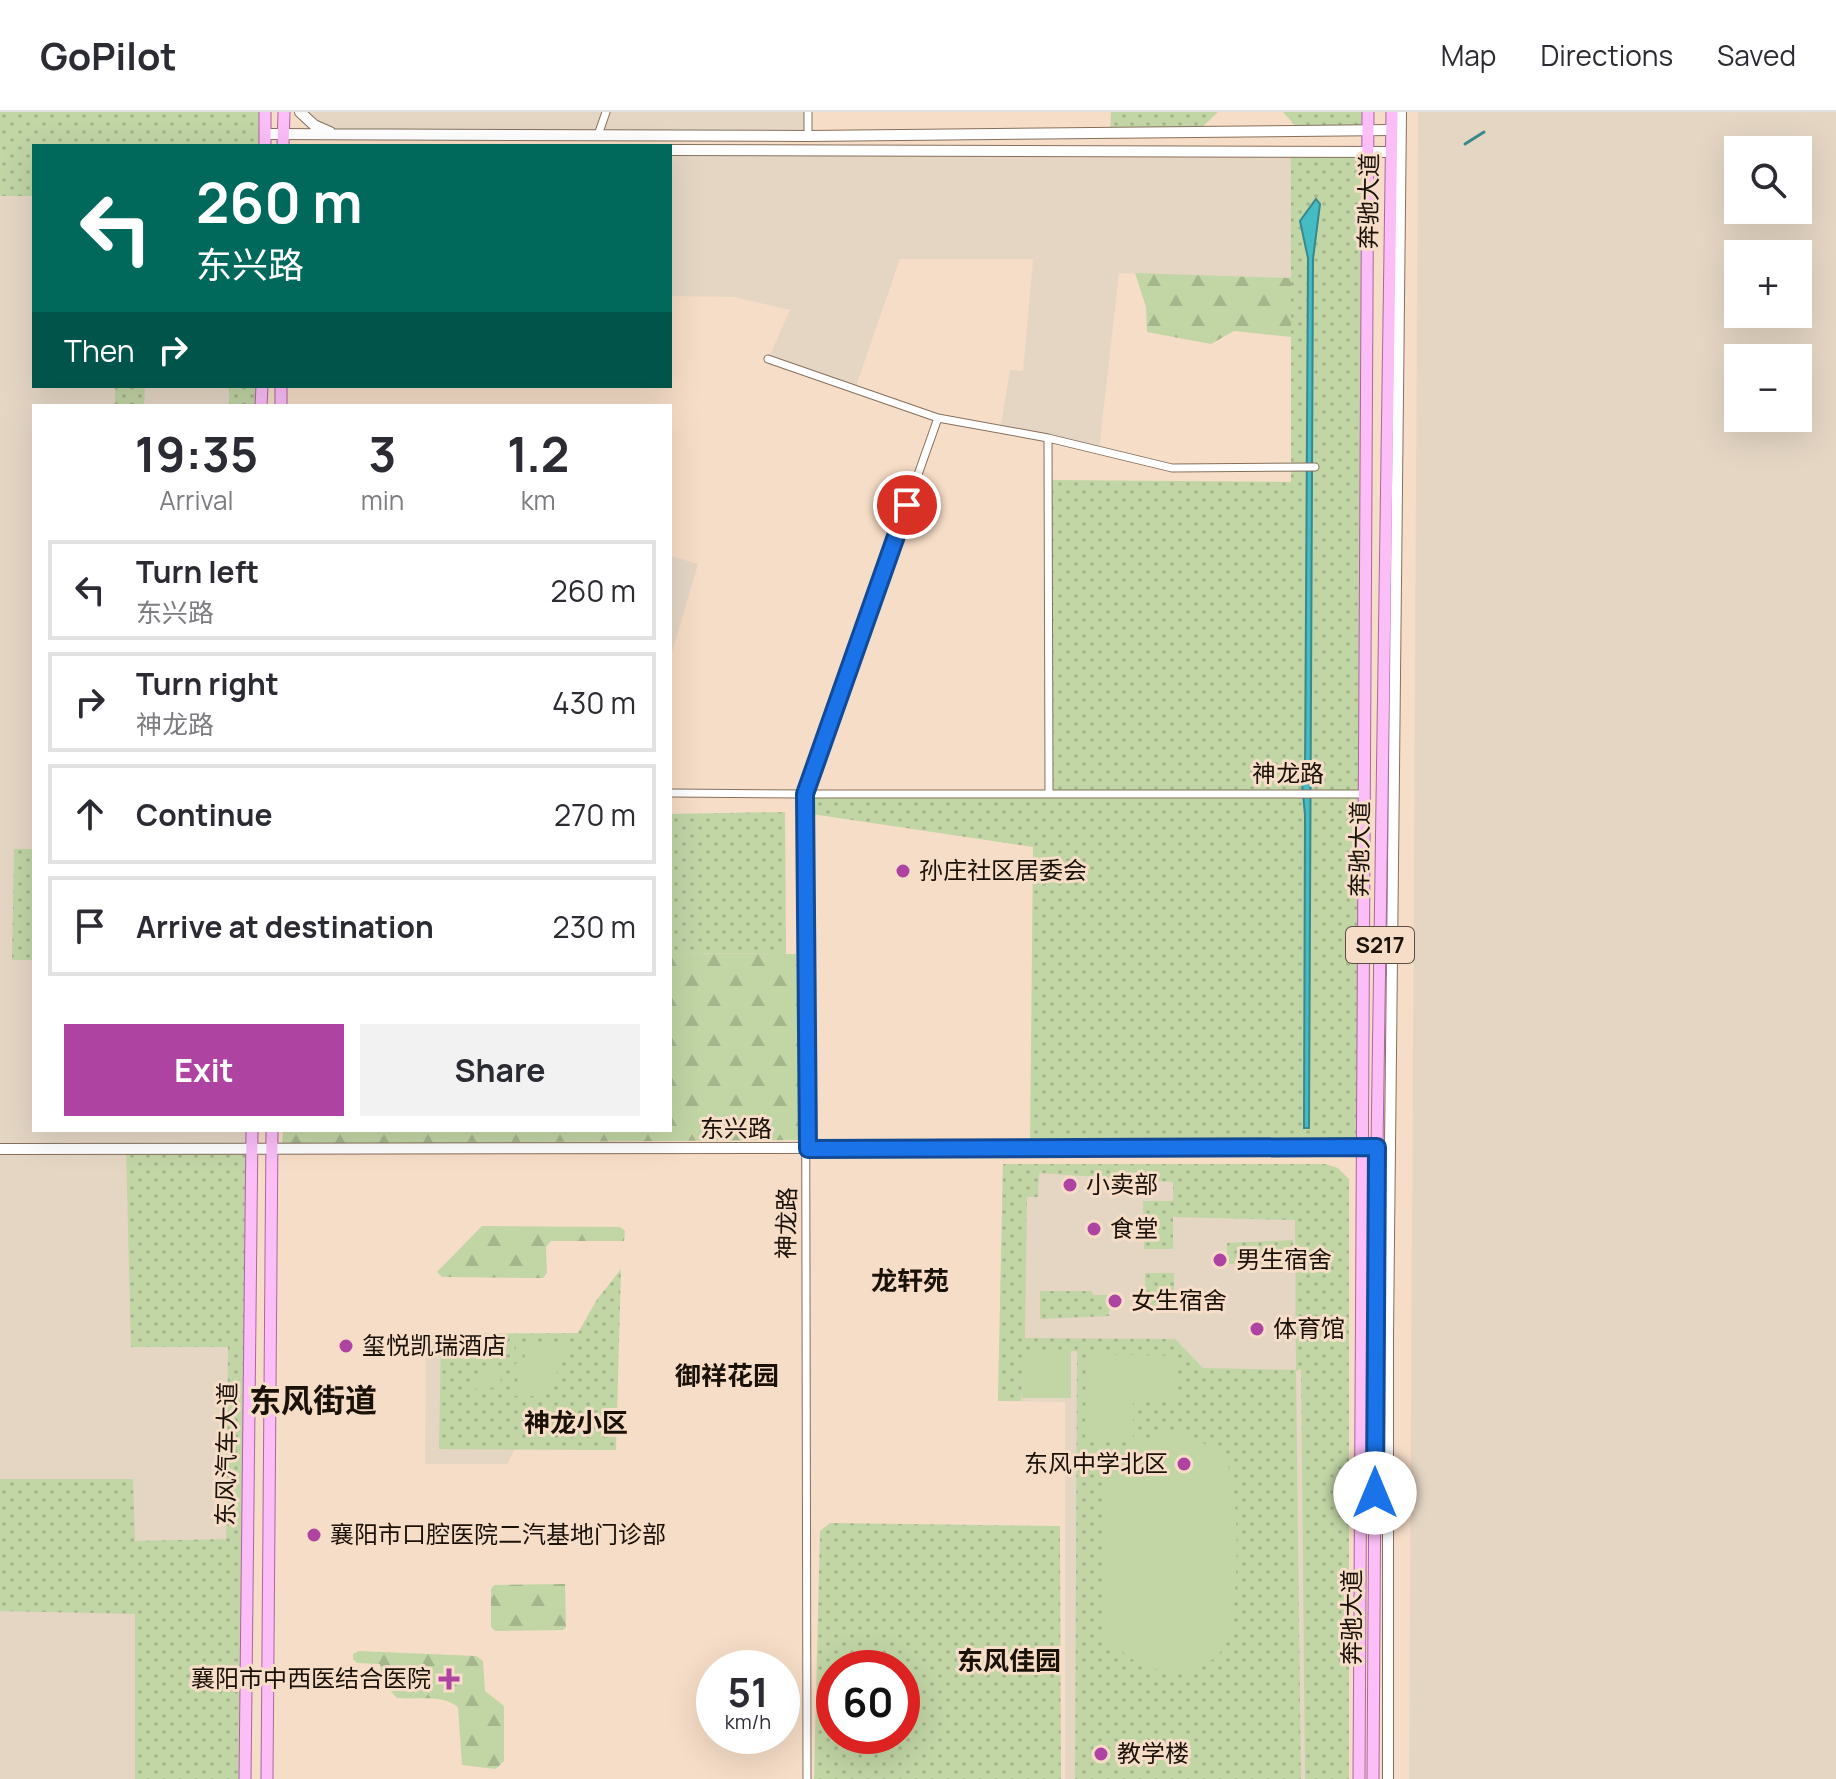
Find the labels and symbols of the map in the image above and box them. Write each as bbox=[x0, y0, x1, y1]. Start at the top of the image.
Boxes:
street label: 奔驰大道 bbox=[1350, 153, 1385, 249]
pin bbox=[873, 471, 941, 539]
street label: 神龙路 bbox=[1252, 756, 1324, 789]
street label: 奔驰大道 bbox=[1341, 801, 1376, 897]
place label: 孙庄社区居委会 bbox=[919, 853, 1087, 886]
marker: 孙庄社区居委会 bbox=[894, 862, 912, 880]
road number: S217 bbox=[1346, 927, 1414, 963]
street label: 东兴路 bbox=[700, 1111, 772, 1144]
place label: 小卖部 bbox=[1086, 1167, 1158, 1200]
marker: 小卖部 bbox=[1061, 1176, 1079, 1194]
street label: 神龙路 bbox=[768, 1187, 803, 1259]
place label: 食堂 bbox=[1110, 1211, 1158, 1244]
marker: 食堂 bbox=[1085, 1220, 1103, 1238]
place label: 男生宿舍 bbox=[1236, 1242, 1332, 1275]
marker: 男生宿舍 bbox=[1211, 1251, 1229, 1269]
district label: 龙轩苑 bbox=[871, 1262, 949, 1298]
place label: 女生宿舍 bbox=[1131, 1283, 1227, 1316]
marker: 女生宿舍 bbox=[1106, 1292, 1124, 1310]
place label: 体育馆 bbox=[1273, 1311, 1345, 1344]
marker: 体育馆 bbox=[1248, 1320, 1266, 1338]
place label: 玺悦凯瑞酒店 bbox=[362, 1328, 506, 1361]
marker: 玺悦凯瑞酒店 bbox=[337, 1337, 355, 1355]
district label: 御祥花园 bbox=[675, 1357, 779, 1393]
district label: 东风街道 bbox=[249, 1378, 377, 1422]
street label: 东风汽车大道 bbox=[208, 1382, 243, 1526]
district label: 神龙小区 bbox=[524, 1404, 628, 1440]
place label: 东风中学北区 bbox=[1024, 1446, 1168, 1479]
position arrow bbox=[1333, 1451, 1417, 1535]
marker: 东风中学北区 bbox=[1175, 1455, 1193, 1473]
place label: 襄阳市口腔医院二汽基地门诊部 bbox=[330, 1517, 666, 1550]
marker: 襄阳市口腔医院二汽基地门诊部 bbox=[305, 1526, 323, 1544]
street label: 奔驰大道 bbox=[1334, 1569, 1367, 1665]
district label: 东风佳园 bbox=[957, 1642, 1061, 1678]
speed limit sign: 60 bbox=[816, 1650, 920, 1754]
place label: 襄阳市中西医结合医院 bbox=[191, 1661, 431, 1694]
marker: 襄阳市中西医结合医院 bbox=[438, 1668, 460, 1690]
place label: 教学楼 bbox=[1117, 1736, 1189, 1769]
marker: 教学楼 bbox=[1092, 1745, 1110, 1763]

